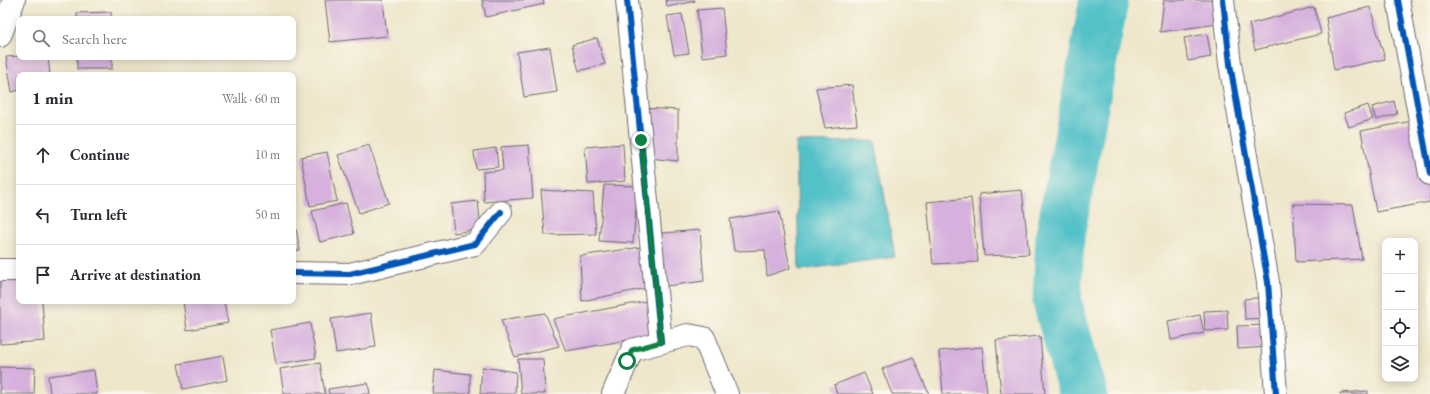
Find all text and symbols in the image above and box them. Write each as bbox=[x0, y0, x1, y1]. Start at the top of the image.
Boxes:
search box bbox=[16, 16, 296, 60]
icon: search bbox=[30, 27, 52, 49]
text: Search here bbox=[62, 29, 127, 48]
text: 1 min bbox=[32, 87, 73, 109]
text: Walk · 60 m bbox=[222, 90, 280, 107]
route end bbox=[632, 131, 650, 149]
icon: ahead bbox=[32, 144, 54, 166]
text: Continue bbox=[70, 145, 130, 164]
text: 10 m bbox=[255, 146, 280, 163]
icon: left bbox=[32, 204, 54, 226]
text: Turn left bbox=[70, 205, 127, 224]
text: 50 m bbox=[255, 206, 280, 223]
map controls bbox=[1382, 238, 1418, 382]
button: + bbox=[1382, 238, 1418, 274]
icon: arrive bbox=[32, 264, 54, 286]
text: Arrive at destination bbox=[70, 265, 201, 284]
button: − bbox=[1382, 274, 1418, 310]
button: locate bbox=[1382, 310, 1418, 346]
button: layers bbox=[1382, 346, 1418, 382]
route start bbox=[618, 352, 636, 370]

